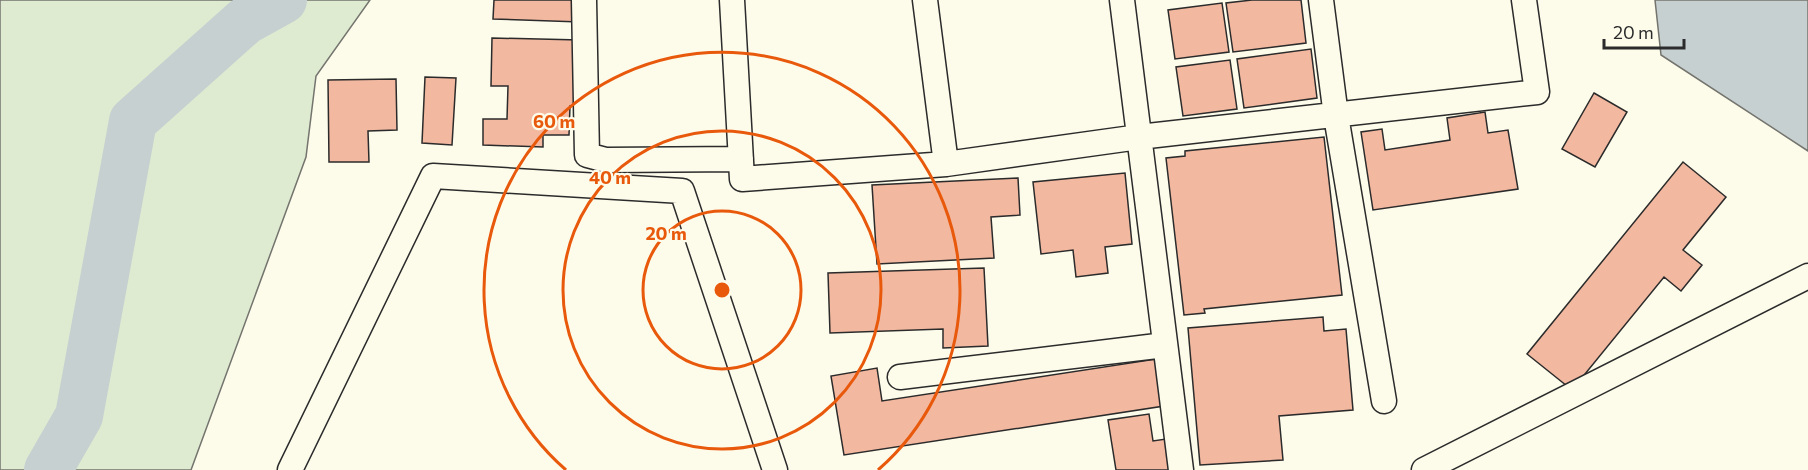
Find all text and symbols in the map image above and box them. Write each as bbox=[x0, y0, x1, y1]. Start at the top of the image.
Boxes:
scale bar bbox=[1604, 12, 1684, 50]
text: 20 m bbox=[1613, 21, 1654, 43]
text: 60 m bbox=[533, 110, 575, 132]
text: 40 m bbox=[589, 166, 631, 188]
text: 20 m bbox=[645, 222, 687, 244]
centre of rings bbox=[712, 280, 732, 300]

